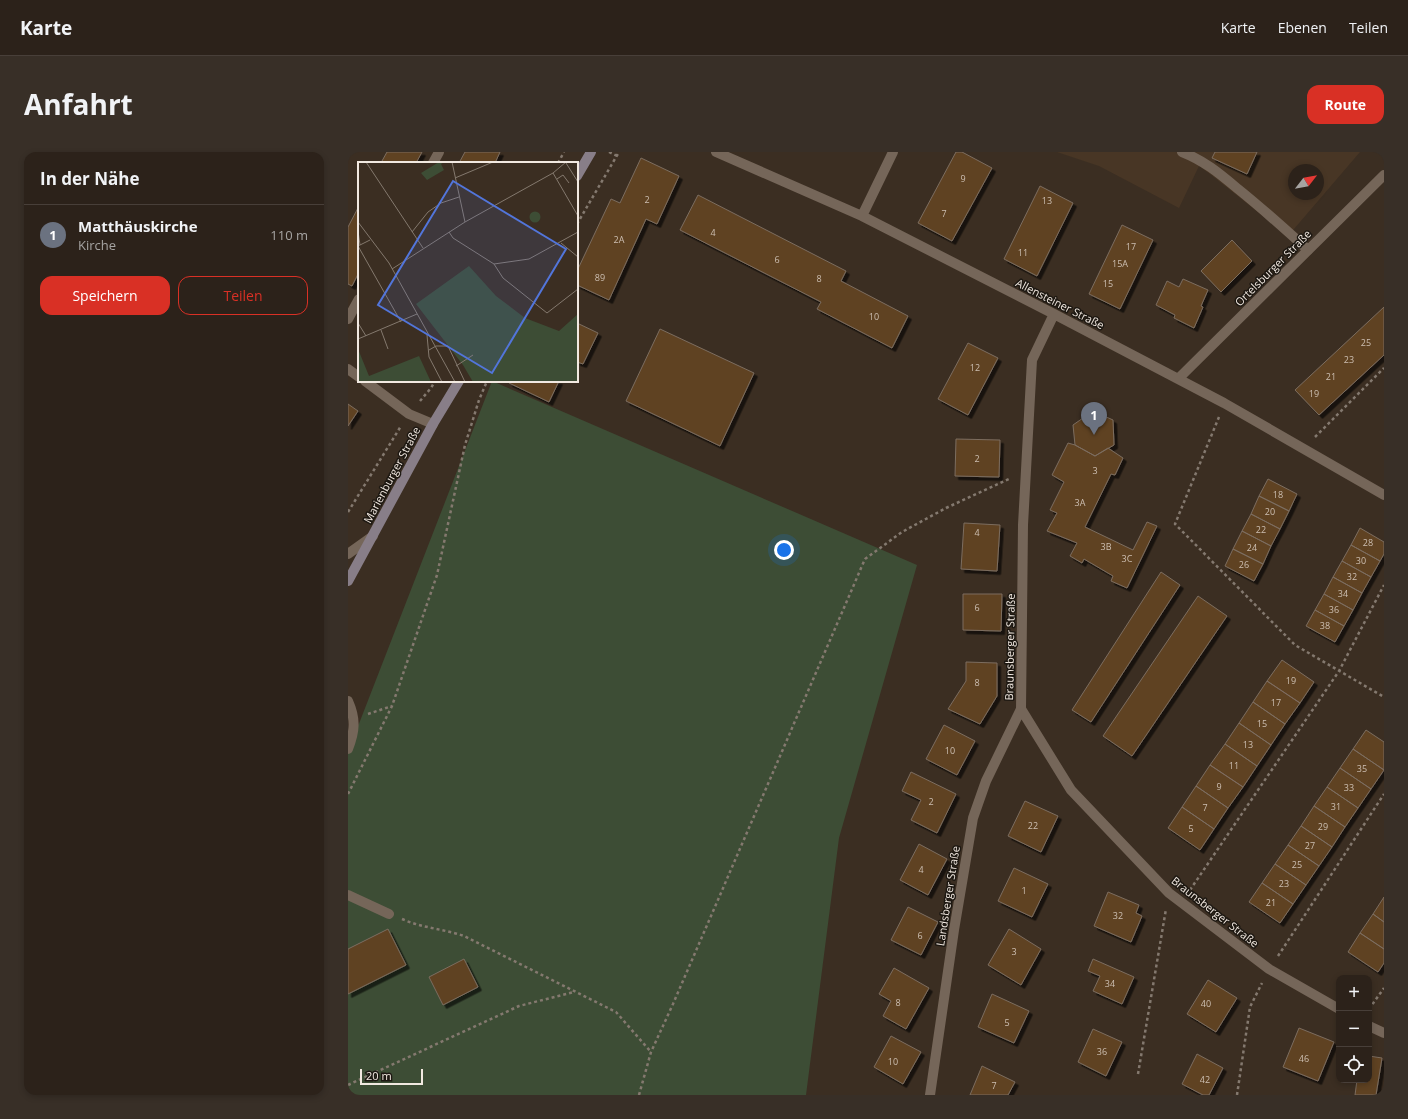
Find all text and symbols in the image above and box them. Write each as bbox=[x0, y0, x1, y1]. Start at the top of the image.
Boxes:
text: Karte bbox=[20, 15, 72, 41]
text: Karte bbox=[1221, 18, 1256, 37]
text: Ebenen bbox=[1278, 18, 1327, 37]
text: Teilen bbox=[1349, 18, 1388, 37]
text: Anfahrt bbox=[24, 85, 133, 123]
button: Route bbox=[1307, 85, 1384, 124]
inset map bbox=[358, 162, 578, 382]
north arrow bbox=[1288, 164, 1324, 200]
text: In der Nähe bbox=[40, 167, 139, 190]
house number: 9 bbox=[960, 172, 966, 185]
house number: 2 bbox=[644, 193, 650, 206]
house number: 13 bbox=[1042, 194, 1052, 207]
house number: 7 bbox=[941, 207, 947, 220]
text: Matthäuskirche bbox=[78, 216, 198, 236]
text: 1 bbox=[49, 226, 57, 244]
text: 110 m bbox=[270, 226, 308, 244]
house number: 4 bbox=[710, 226, 716, 239]
street label: Ortelsburger Straße bbox=[1231, 226, 1314, 309]
house number: 2A bbox=[614, 233, 625, 246]
text: Kirche bbox=[78, 236, 116, 254]
house number: 17 bbox=[1126, 240, 1136, 253]
house number: 11 bbox=[1018, 246, 1028, 259]
house number: 6 bbox=[774, 253, 780, 266]
house number: 15A bbox=[1112, 257, 1128, 270]
house number: 89 bbox=[595, 271, 605, 284]
house number: 8 bbox=[816, 272, 822, 285]
street label: Allensteiner Straße bbox=[1013, 275, 1107, 332]
button: Speichern bbox=[40, 276, 170, 315]
button: Teilen bbox=[178, 276, 308, 315]
house number: 15 bbox=[1103, 277, 1113, 290]
house number: 10 bbox=[869, 310, 879, 323]
house number: 25 bbox=[1361, 336, 1371, 349]
house number: 23 bbox=[1344, 353, 1354, 366]
house number: 12 bbox=[970, 361, 980, 374]
house number: 21 bbox=[1326, 370, 1336, 383]
house number: 19 bbox=[1309, 387, 1319, 400]
pin: 1 bbox=[1081, 402, 1107, 435]
street label: Marienburger Straße bbox=[360, 424, 423, 526]
house number: 2 bbox=[974, 452, 980, 465]
house number: 3 bbox=[1092, 464, 1098, 477]
house number: 18 bbox=[1273, 488, 1283, 501]
house number: 3A bbox=[1075, 496, 1086, 509]
house number: 20 bbox=[1265, 505, 1275, 518]
house number: 22 bbox=[1256, 523, 1266, 536]
house number: 4 bbox=[974, 526, 980, 539]
house number: 28 bbox=[1363, 536, 1373, 549]
your location bbox=[774, 540, 794, 560]
house number: 3B bbox=[1101, 540, 1112, 553]
house number: 24 bbox=[1247, 541, 1257, 554]
house number: 3C bbox=[1122, 552, 1133, 565]
house number: 30 bbox=[1356, 554, 1366, 567]
house number: 26 bbox=[1239, 558, 1249, 571]
house number: 32 bbox=[1347, 570, 1357, 583]
house number: 34 bbox=[1338, 587, 1348, 600]
street label: Braunsberger Straße bbox=[1001, 593, 1018, 701]
house number: 6 bbox=[974, 601, 980, 614]
house number: 36 bbox=[1329, 603, 1339, 616]
house number: 38 bbox=[1320, 619, 1330, 632]
house number: 19 bbox=[1286, 674, 1296, 687]
house number: 8 bbox=[974, 676, 980, 689]
house number: 17 bbox=[1271, 696, 1281, 709]
house number: 15 bbox=[1257, 717, 1267, 730]
house number: 13 bbox=[1243, 738, 1253, 751]
house number: 10 bbox=[945, 744, 955, 757]
house number: 11 bbox=[1229, 759, 1239, 772]
house number: 35 bbox=[1357, 762, 1367, 775]
house number: 9 bbox=[1216, 780, 1222, 793]
house number: 33 bbox=[1344, 781, 1354, 794]
house number: 2 bbox=[928, 795, 934, 808]
house number: 31 bbox=[1331, 800, 1341, 813]
house number: 7 bbox=[1202, 801, 1208, 814]
house number: 22 bbox=[1028, 819, 1038, 832]
house number: 29 bbox=[1318, 820, 1328, 833]
house number: 5 bbox=[1188, 822, 1194, 835]
house number: 27 bbox=[1305, 839, 1315, 852]
street label: Landsberger Straße bbox=[932, 845, 963, 947]
house number: 25 bbox=[1292, 858, 1302, 871]
house number: 4 bbox=[918, 863, 924, 876]
street label: Braunsberger Straße bbox=[1169, 873, 1262, 950]
house number: 23 bbox=[1279, 877, 1289, 890]
house number: 1 bbox=[1021, 884, 1027, 897]
house number: 21 bbox=[1266, 896, 1276, 909]
house number: 32 bbox=[1113, 909, 1123, 922]
house number: 6 bbox=[917, 929, 923, 942]
house number: 3 bbox=[1011, 945, 1017, 958]
map controls bbox=[1336, 975, 1372, 1083]
button: + bbox=[1336, 975, 1372, 1011]
house number: 34 bbox=[1105, 977, 1115, 990]
house number: 8 bbox=[895, 996, 901, 1009]
house number: 40 bbox=[1201, 997, 1211, 1010]
button: − bbox=[1336, 1011, 1372, 1047]
house number: 5 bbox=[1004, 1016, 1010, 1029]
house number: 36 bbox=[1097, 1045, 1107, 1058]
button: locate bbox=[1336, 1047, 1372, 1083]
house number: 46 bbox=[1299, 1052, 1309, 1065]
house number: 10 bbox=[888, 1055, 898, 1068]
scale bar bbox=[360, 1067, 423, 1086]
text: 20 m bbox=[366, 1068, 392, 1083]
house number: 42 bbox=[1200, 1073, 1210, 1086]
house number: 7 bbox=[991, 1079, 997, 1092]

